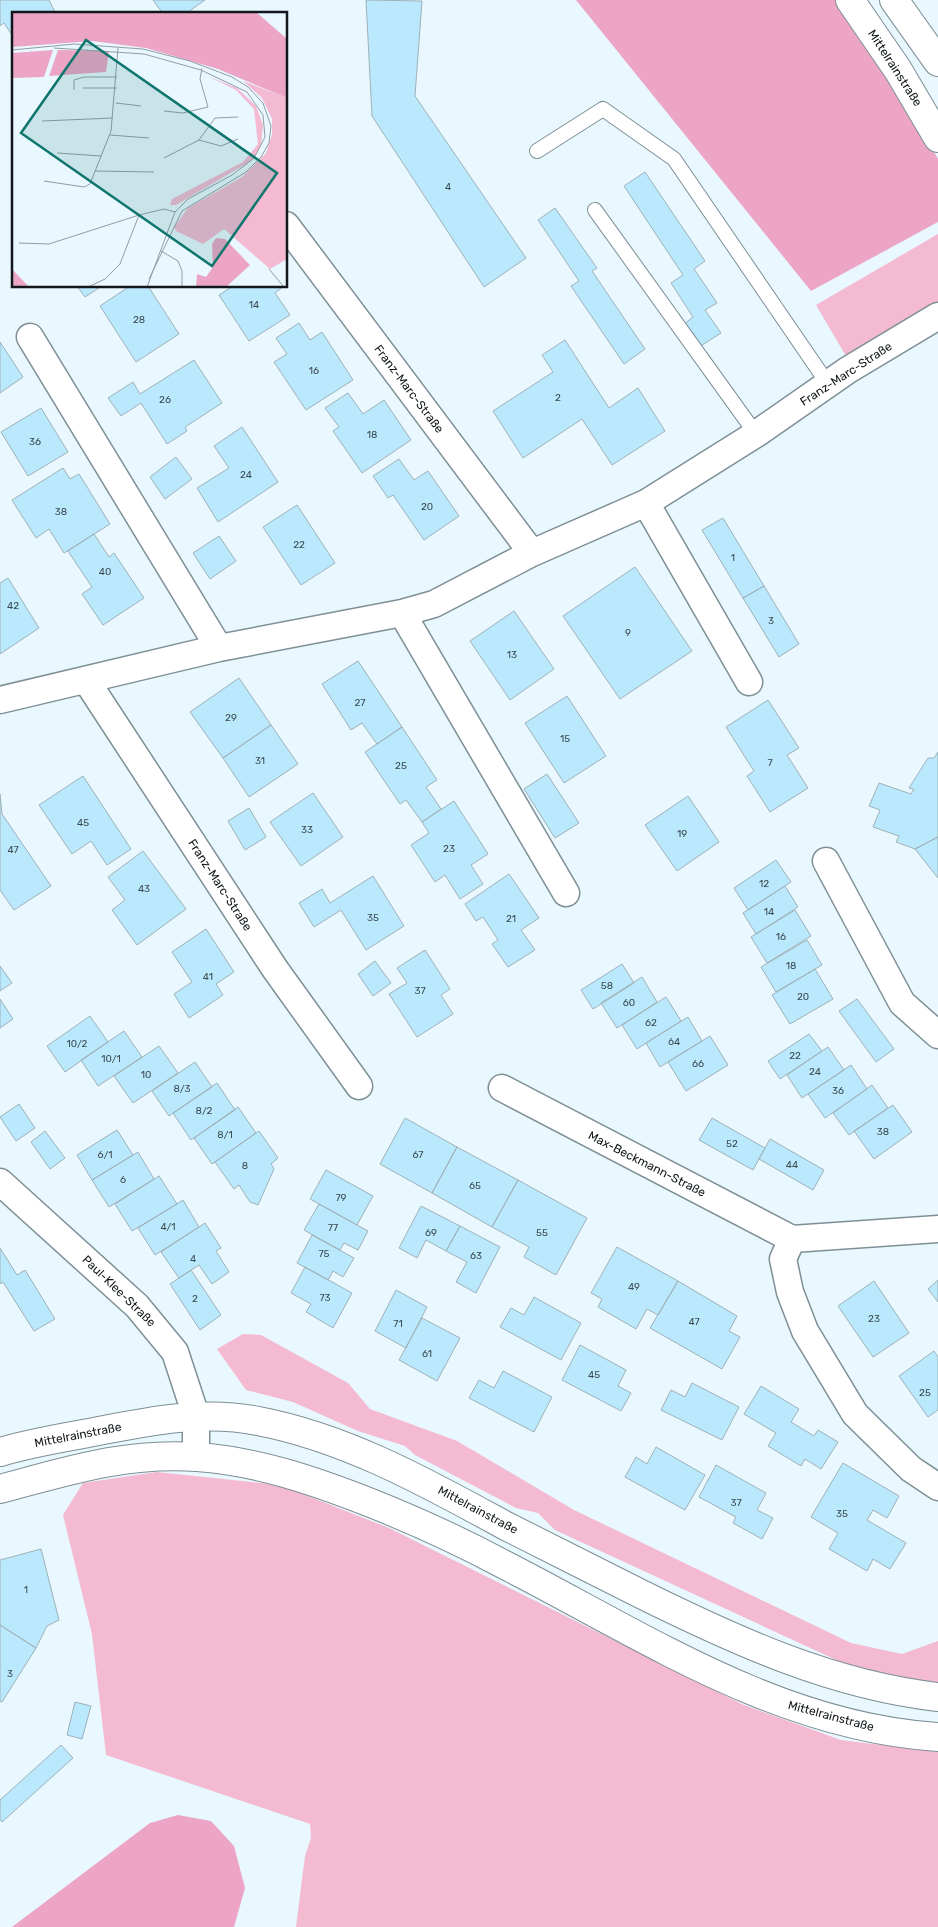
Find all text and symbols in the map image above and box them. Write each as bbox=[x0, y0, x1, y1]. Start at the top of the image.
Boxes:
inset map bbox=[12, 12, 288, 288]
street label: Mittelrainstraße bbox=[865, 27, 925, 109]
house number: 4 bbox=[445, 181, 451, 193]
house number: 14 bbox=[249, 299, 259, 311]
house number: 28 bbox=[133, 314, 145, 326]
street label: Franz-Marc-Straße bbox=[797, 339, 895, 409]
street label: Franz-Marc-Straße bbox=[371, 342, 447, 436]
house number: 16 bbox=[309, 365, 319, 377]
house number: 2 bbox=[555, 392, 561, 404]
house number: 26 bbox=[159, 394, 171, 406]
house number: 18 bbox=[367, 429, 377, 441]
house number: 36 bbox=[29, 436, 41, 448]
house number: 24 bbox=[240, 469, 252, 481]
house number: 20 bbox=[421, 501, 433, 513]
house number: 38 bbox=[55, 506, 67, 518]
house number: 22 bbox=[293, 539, 305, 551]
house number: 1 bbox=[731, 552, 735, 564]
house number: 40 bbox=[99, 566, 111, 578]
house number: 42 bbox=[7, 600, 19, 612]
house number: 3 bbox=[768, 615, 774, 627]
house number: 9 bbox=[625, 627, 631, 639]
house number: 13 bbox=[507, 649, 517, 661]
house number: 27 bbox=[355, 697, 366, 709]
house number: 29 bbox=[225, 712, 237, 724]
house number: 15 bbox=[560, 733, 570, 745]
house number: 31 bbox=[255, 755, 265, 767]
house number: 7 bbox=[767, 757, 773, 769]
house number: 25 bbox=[395, 760, 407, 772]
house number: 45 bbox=[77, 817, 89, 829]
house number: 33 bbox=[301, 824, 313, 836]
house number: 19 bbox=[677, 828, 687, 840]
street label: Franz-Marc-Straße bbox=[185, 836, 255, 934]
house number: 23 bbox=[443, 843, 455, 855]
house number: 47 bbox=[7, 844, 19, 856]
house number: 12 bbox=[759, 878, 769, 890]
house number: 43 bbox=[138, 883, 150, 895]
house number: 14 bbox=[764, 906, 774, 918]
house number: 35 bbox=[367, 912, 379, 924]
house number: 21 bbox=[506, 913, 516, 925]
house number: 16 bbox=[776, 931, 786, 943]
house number: 18 bbox=[786, 960, 796, 972]
house number: 41 bbox=[203, 971, 213, 983]
house number: 58 bbox=[601, 980, 613, 992]
house number: 37 bbox=[414, 985, 426, 997]
house number: 20 bbox=[797, 991, 809, 1003]
house number: 60 bbox=[623, 997, 635, 1009]
house number: 62 bbox=[645, 1017, 657, 1029]
house number: 64 bbox=[668, 1036, 680, 1048]
house number: 10/2 bbox=[67, 1038, 88, 1050]
house number: 22 bbox=[789, 1050, 801, 1062]
house number: 10/1 bbox=[101, 1053, 121, 1065]
house number: 66 bbox=[692, 1058, 704, 1070]
house number: 24 bbox=[809, 1066, 821, 1078]
house number: 10 bbox=[141, 1069, 151, 1081]
house number: 8/3 bbox=[173, 1083, 191, 1095]
house number: 36 bbox=[832, 1085, 844, 1097]
house number: 8/2 bbox=[196, 1105, 213, 1117]
house number: 38 bbox=[877, 1126, 889, 1138]
street label: Max-Beckmann-Straße bbox=[586, 1128, 708, 1200]
house number: 8/1 bbox=[217, 1129, 233, 1141]
house number: 52 bbox=[726, 1138, 738, 1150]
house number: 6/1 bbox=[97, 1149, 113, 1161]
house number: 67 bbox=[413, 1149, 423, 1161]
house number: 44 bbox=[786, 1159, 798, 1171]
house number: 8 bbox=[242, 1160, 248, 1172]
house number: 6 bbox=[120, 1174, 126, 1186]
house number: 65 bbox=[469, 1180, 481, 1192]
house number: 79 bbox=[335, 1192, 347, 1204]
house number: 4/1 bbox=[160, 1221, 176, 1233]
house number: 77 bbox=[328, 1222, 338, 1234]
house number: 69 bbox=[425, 1227, 437, 1239]
house number: 55 bbox=[536, 1227, 548, 1239]
house number: 75 bbox=[318, 1248, 330, 1260]
house number: 63 bbox=[470, 1250, 482, 1262]
street label: Paul-Klee-Straße bbox=[80, 1253, 159, 1330]
house number: 4 bbox=[190, 1253, 196, 1265]
house number: 49 bbox=[628, 1281, 640, 1293]
house number: 73 bbox=[319, 1292, 331, 1304]
house number: 2 bbox=[192, 1293, 198, 1305]
house number: 23 bbox=[868, 1313, 880, 1325]
house number: 47 bbox=[688, 1316, 700, 1328]
house number: 71 bbox=[393, 1318, 403, 1330]
house number: 61 bbox=[422, 1348, 432, 1360]
house number: 45 bbox=[588, 1369, 600, 1381]
house number: 25 bbox=[919, 1387, 931, 1399]
street label: Mittelrainstraße bbox=[33, 1420, 123, 1450]
street label: Mittelrainstraße bbox=[436, 1483, 521, 1537]
house number: 37 bbox=[730, 1497, 742, 1509]
house number: 35 bbox=[836, 1508, 848, 1520]
house number: 1 bbox=[24, 1584, 28, 1596]
house number: 3 bbox=[7, 1668, 13, 1680]
street label: Mittelrainstraße bbox=[786, 1698, 876, 1734]

